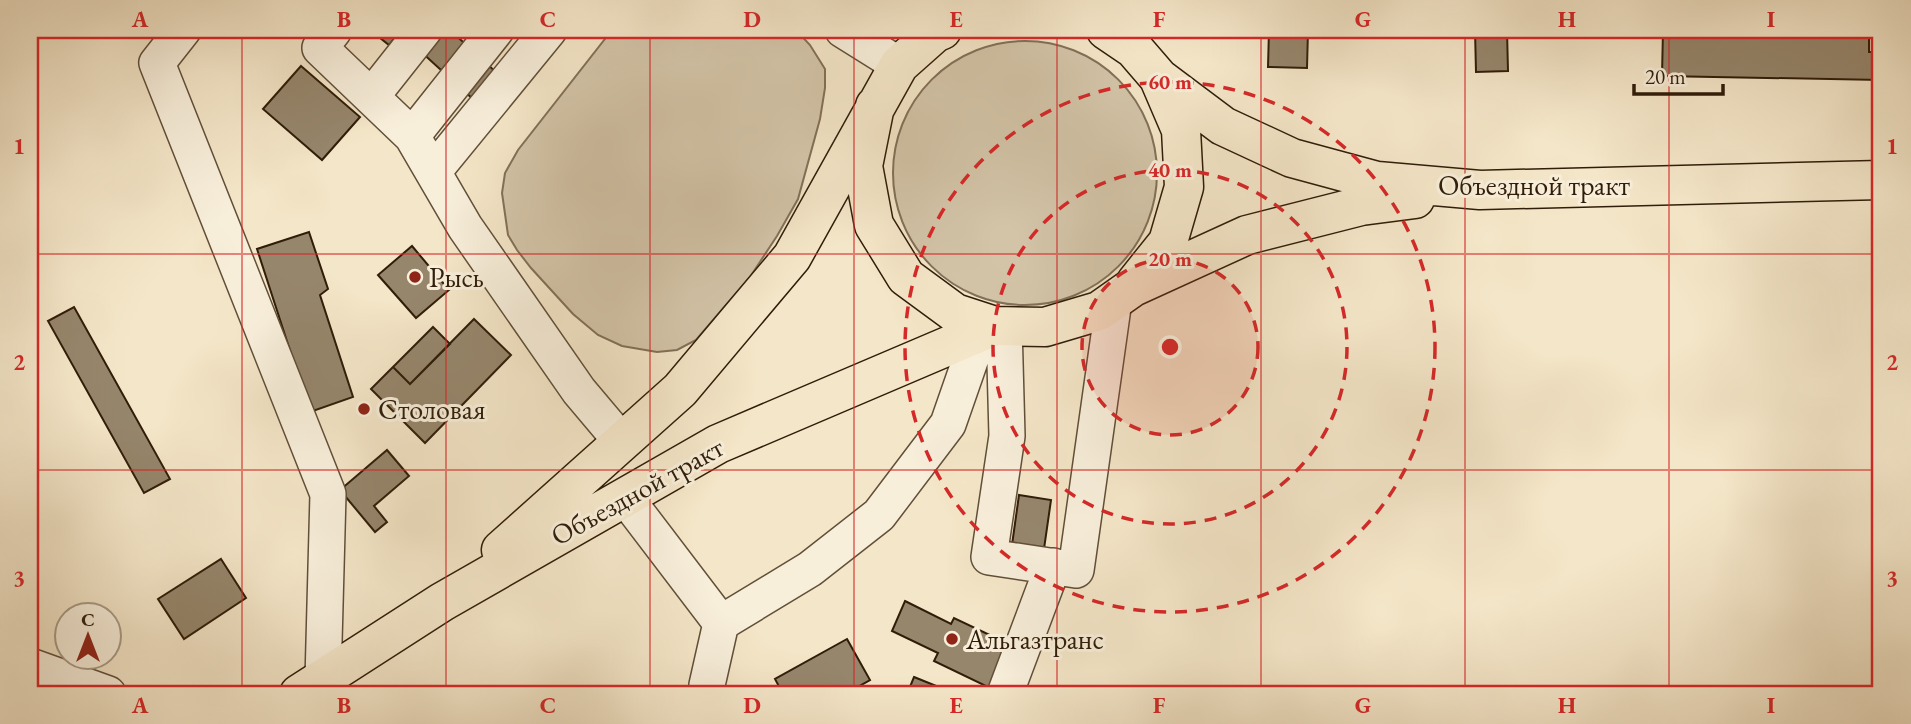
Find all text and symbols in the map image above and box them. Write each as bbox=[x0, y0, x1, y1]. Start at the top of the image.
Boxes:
text: A bbox=[131, 4, 149, 34]
text: B bbox=[337, 4, 351, 34]
text: C bbox=[540, 4, 556, 34]
text: D bbox=[743, 4, 761, 34]
text: E bbox=[949, 4, 963, 34]
text: F bbox=[1153, 4, 1166, 34]
text: G bbox=[1355, 4, 1371, 34]
text: H bbox=[1558, 4, 1576, 34]
text: I bbox=[1767, 4, 1775, 34]
scale bar bbox=[1634, 52, 1724, 96]
text: 20 m bbox=[1645, 63, 1686, 90]
text: 60 m bbox=[1148, 68, 1192, 95]
text: 1 bbox=[13, 131, 25, 161]
text: 1 bbox=[1886, 131, 1898, 161]
text: 40 m bbox=[1148, 156, 1192, 183]
street label: Объездной тракт bbox=[1438, 167, 1631, 203]
text: 20 m bbox=[1148, 245, 1192, 272]
place label: Рысь bbox=[429, 259, 484, 295]
marker: Рысь bbox=[407, 269, 423, 285]
centre of rings bbox=[1158, 335, 1182, 359]
text: 2 bbox=[13, 347, 25, 377]
text: 2 bbox=[1886, 347, 1898, 377]
place label: Столовая bbox=[378, 391, 485, 427]
marker: Столовая bbox=[356, 401, 372, 417]
street label: Объездной тракт bbox=[544, 428, 730, 553]
text: 3 bbox=[13, 563, 25, 593]
text: 3 bbox=[1886, 563, 1898, 593]
north arrow bbox=[52, 602, 122, 672]
text: С bbox=[81, 607, 95, 632]
place label: Альгазтранс bbox=[965, 621, 1104, 657]
marker: Альгазтранс bbox=[944, 631, 960, 647]
text: A bbox=[131, 690, 149, 720]
text: B bbox=[337, 690, 351, 720]
text: C bbox=[540, 690, 556, 720]
text: D bbox=[743, 690, 761, 720]
text: E bbox=[949, 690, 963, 720]
text: F bbox=[1153, 690, 1166, 720]
text: G bbox=[1355, 690, 1371, 720]
text: H bbox=[1558, 690, 1576, 720]
text: I bbox=[1767, 690, 1775, 720]

